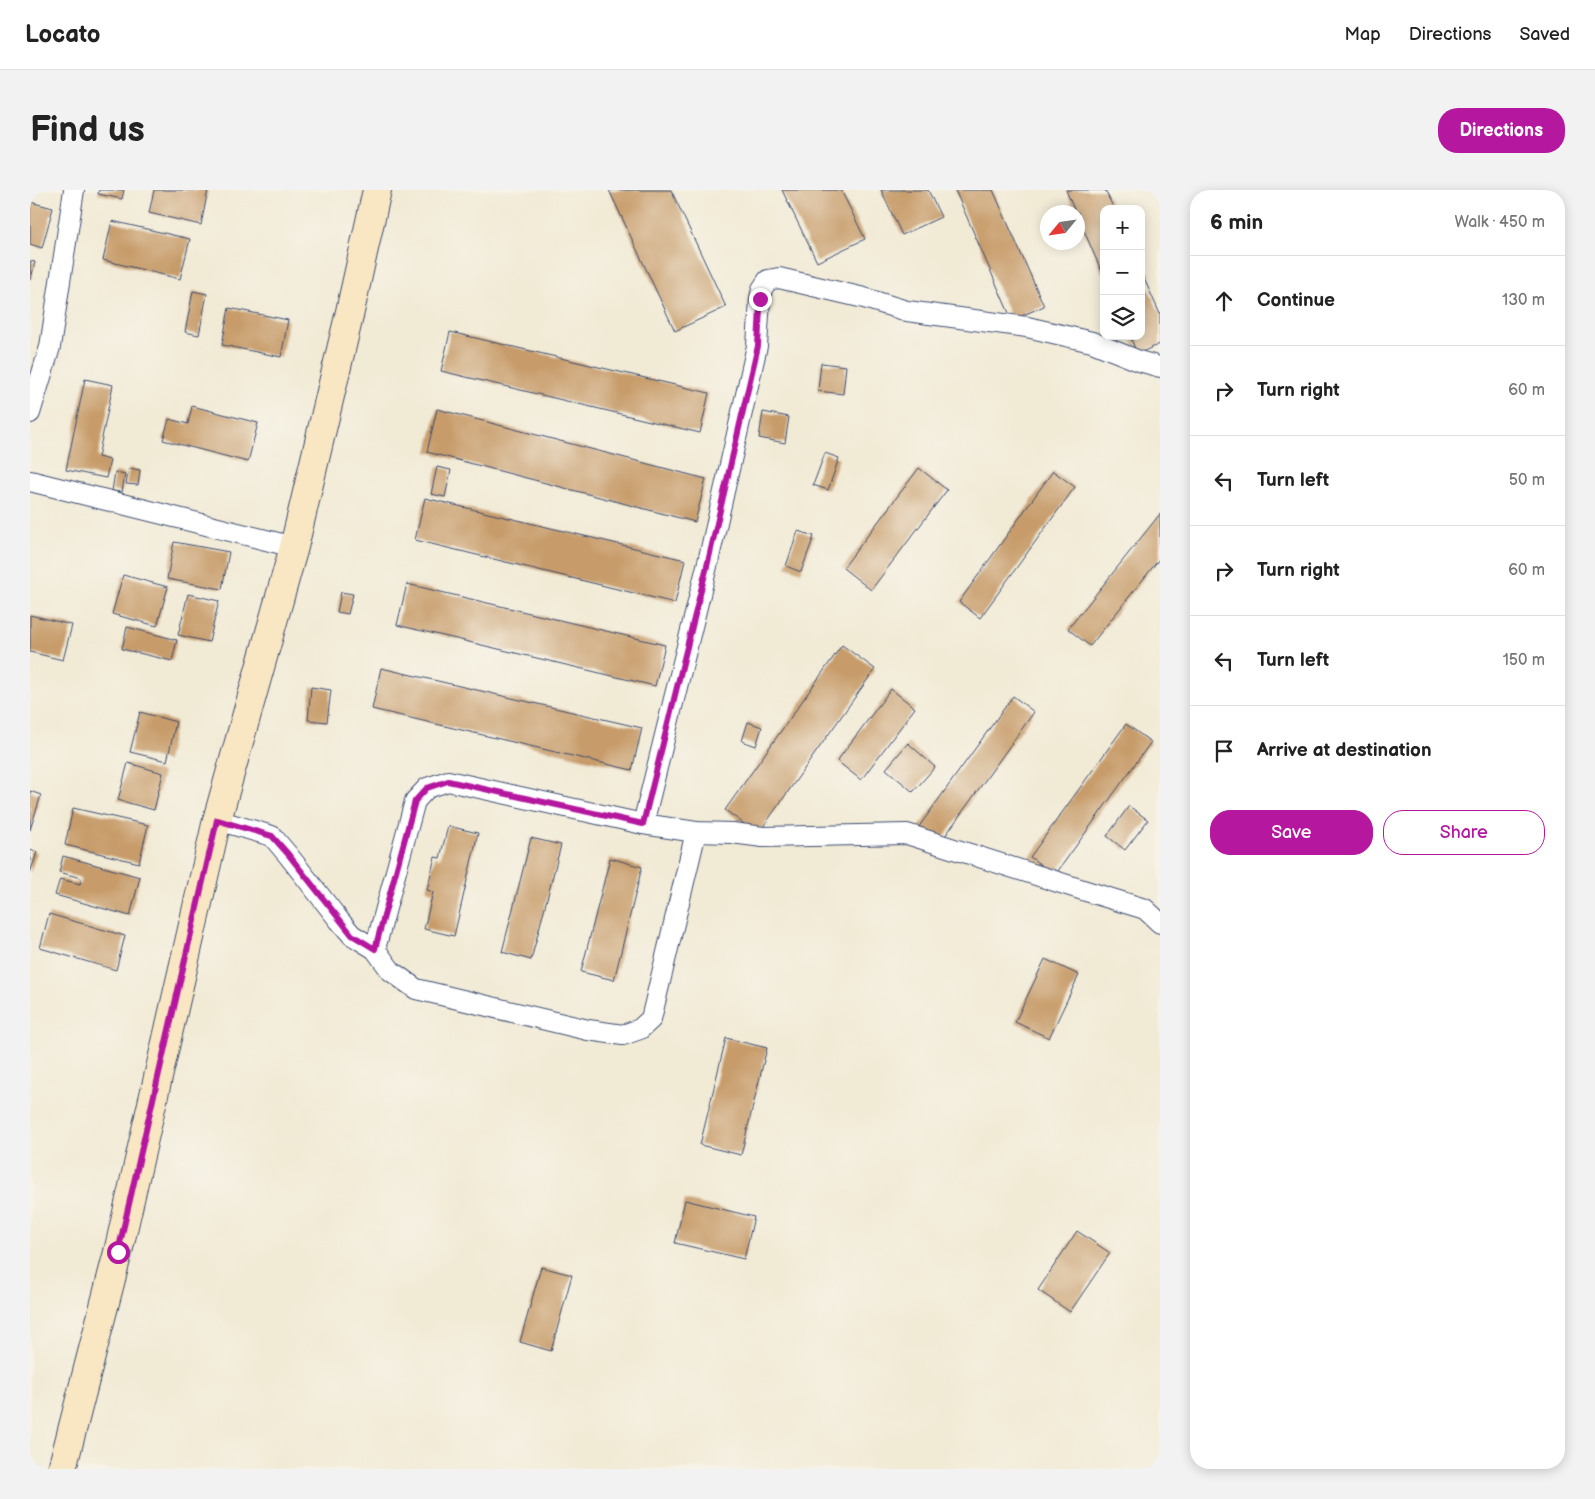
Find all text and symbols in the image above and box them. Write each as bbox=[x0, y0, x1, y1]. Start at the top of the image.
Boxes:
text: Locato bbox=[25, 20, 100, 49]
text: Map bbox=[1345, 24, 1381, 45]
text: Directions bbox=[1409, 24, 1491, 45]
text: Saved bbox=[1519, 24, 1570, 45]
button: Directions bbox=[1438, 108, 1565, 153]
text: Find us bbox=[30, 109, 145, 152]
north arrow bbox=[1040, 205, 1085, 250]
map controls bbox=[1100, 205, 1145, 340]
button: + bbox=[1100, 205, 1145, 250]
text: 6 min bbox=[1210, 210, 1263, 235]
text: Walk · 450 m bbox=[1455, 213, 1545, 232]
button: − bbox=[1100, 250, 1145, 295]
icon: ahead bbox=[1210, 287, 1238, 315]
route end bbox=[749, 288, 772, 311]
text: Continue bbox=[1257, 289, 1335, 312]
text: 130 m bbox=[1502, 291, 1545, 310]
button: layers bbox=[1100, 295, 1145, 340]
icon: right bbox=[1210, 377, 1238, 405]
text: Turn right bbox=[1257, 379, 1340, 402]
text: 60 m bbox=[1508, 381, 1545, 400]
icon: left bbox=[1210, 467, 1238, 495]
text: Turn left bbox=[1257, 469, 1329, 492]
text: 50 m bbox=[1509, 471, 1545, 490]
icon: right bbox=[1210, 557, 1238, 585]
text: Turn right bbox=[1257, 559, 1340, 582]
text: 60 m bbox=[1508, 561, 1545, 580]
icon: left bbox=[1210, 647, 1238, 675]
text: Turn left bbox=[1257, 649, 1329, 672]
text: 150 m bbox=[1503, 651, 1545, 670]
icon: arrive bbox=[1210, 737, 1238, 765]
text: Arrive at destination bbox=[1257, 739, 1432, 762]
button: Save bbox=[1210, 810, 1373, 855]
button: Share bbox=[1383, 810, 1545, 855]
route start bbox=[107, 1241, 130, 1264]

